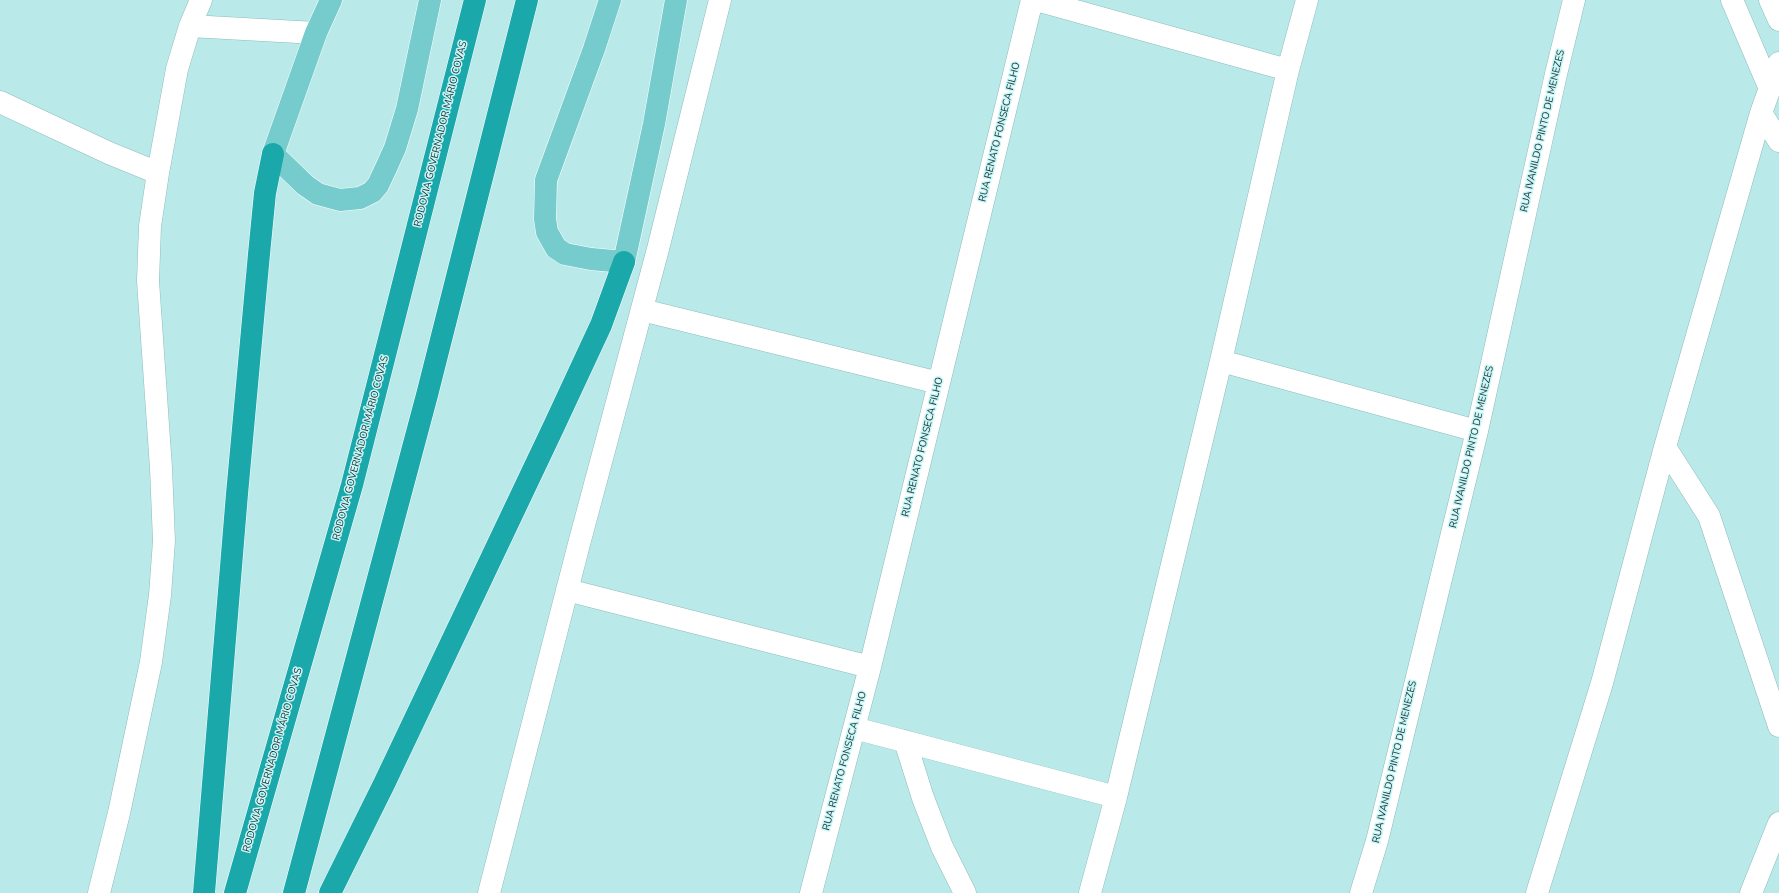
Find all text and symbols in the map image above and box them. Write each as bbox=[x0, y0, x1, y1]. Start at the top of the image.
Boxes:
street label: RODOVIA GOVERNADOR MÁRIO COVAS bbox=[412, 40, 470, 228]
street label: RUA IVANILDO PINTO DE MENEZES bbox=[1518, 49, 1568, 213]
street label: RUA RENATO FONSECA FILHO bbox=[977, 61, 1023, 203]
street label: RODOVIA GOVERNADOR MÁRIO COVAS bbox=[331, 354, 391, 542]
street label: RUA IVANILDO PINTO DE MENEZES bbox=[1447, 365, 1497, 529]
street label: RUA RENATO FONSECA FILHO bbox=[900, 376, 946, 518]
street label: RODOVIA GOVERNADOR MÁRIO COVAS bbox=[241, 667, 305, 853]
street label: RUA IVANILDO PINTO DE MENEZES bbox=[1370, 680, 1420, 844]
street label: RUA RENATO FONSECA FILHO bbox=[821, 690, 869, 832]

